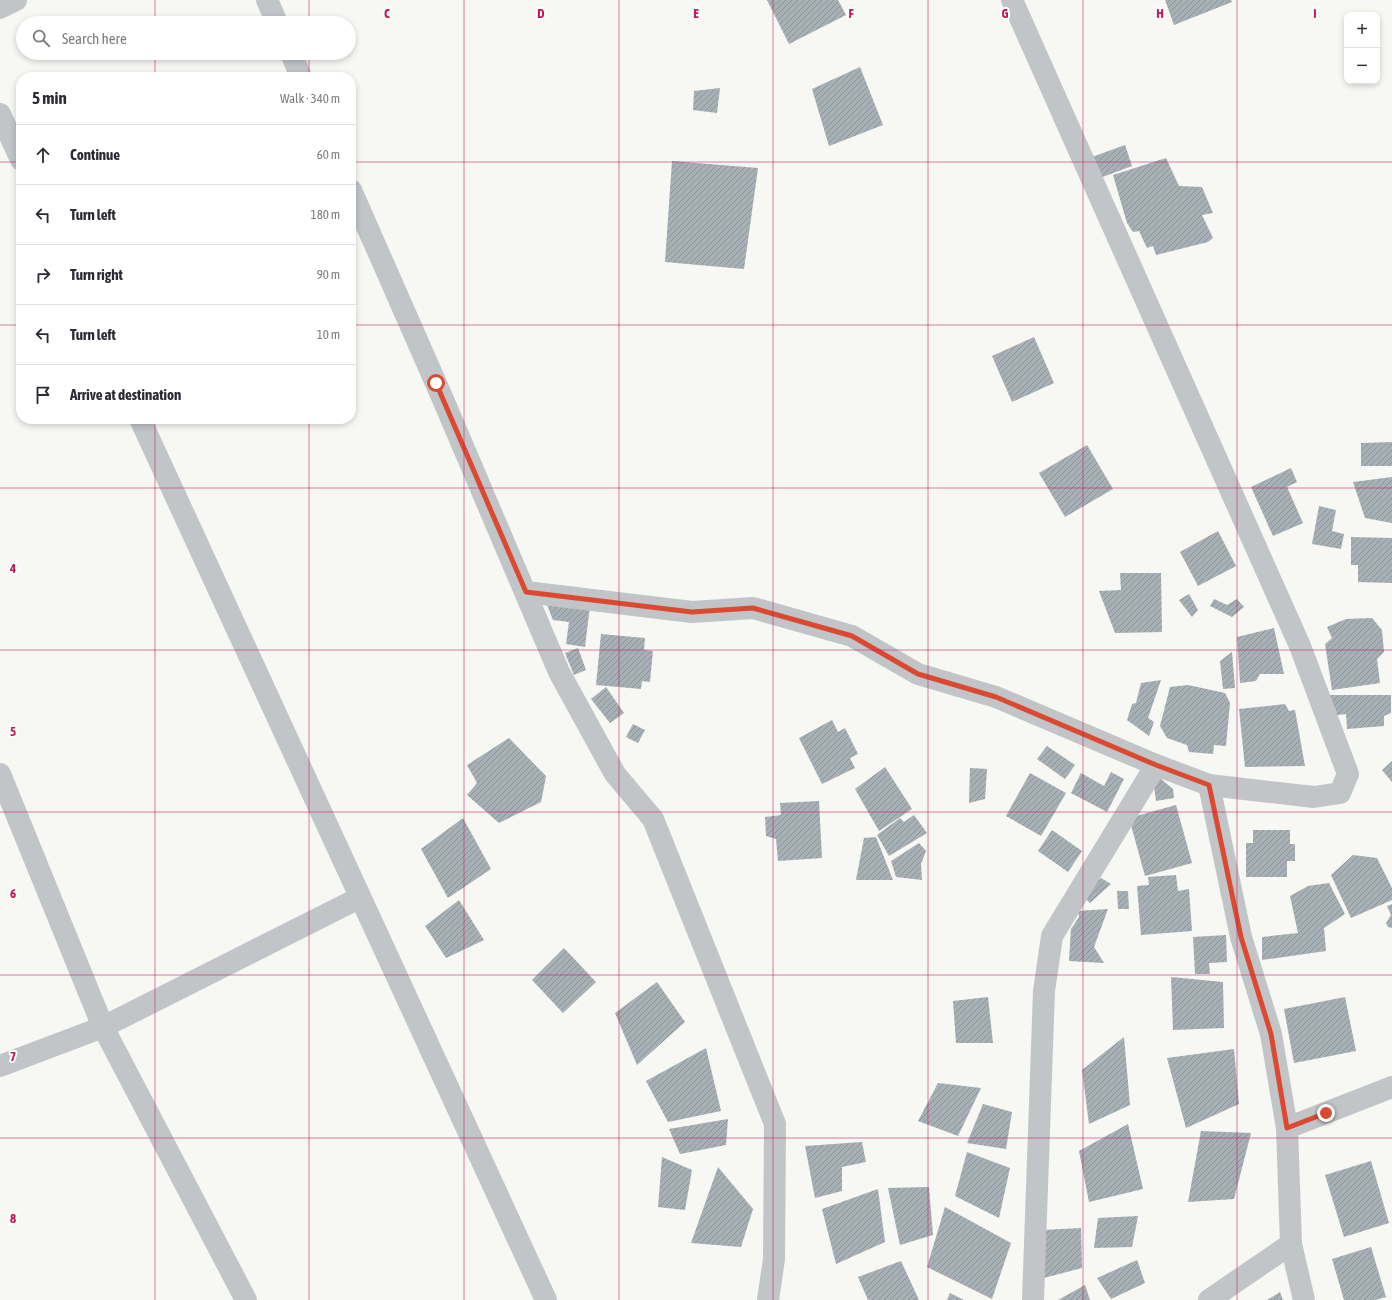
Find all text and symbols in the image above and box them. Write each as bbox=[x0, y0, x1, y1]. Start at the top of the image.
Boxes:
text: C bbox=[384, 6, 390, 21]
text: D bbox=[537, 6, 545, 21]
text: E bbox=[693, 6, 699, 21]
text: F bbox=[848, 6, 854, 21]
text: G bbox=[1002, 6, 1009, 21]
text: H bbox=[1156, 6, 1164, 21]
text: I bbox=[1313, 6, 1317, 21]
map controls bbox=[1344, 12, 1380, 84]
button: + bbox=[1344, 12, 1380, 48]
search box bbox=[16, 16, 356, 60]
icon: search bbox=[30, 27, 52, 49]
text: Search here bbox=[62, 30, 127, 47]
button: − bbox=[1344, 48, 1380, 84]
text: 5 min bbox=[32, 88, 67, 108]
text: Walk · 340 m bbox=[280, 91, 340, 106]
icon: ahead bbox=[32, 144, 54, 166]
text: Continue bbox=[70, 146, 120, 163]
text: 60 m bbox=[317, 147, 340, 162]
icon: left bbox=[32, 204, 54, 226]
text: Turn left bbox=[70, 206, 116, 223]
text: 180 m bbox=[311, 207, 340, 222]
icon: right bbox=[32, 264, 54, 286]
text: Turn right bbox=[70, 266, 123, 283]
text: 90 m bbox=[317, 267, 340, 282]
icon: left bbox=[32, 324, 54, 346]
text: Turn left bbox=[70, 326, 116, 343]
text: 10 m bbox=[317, 327, 340, 342]
route start bbox=[427, 374, 445, 392]
icon: arrive bbox=[32, 384, 54, 406]
text: Arrive at destination bbox=[70, 386, 181, 403]
text: 4 bbox=[9, 561, 16, 576]
text: 5 bbox=[10, 724, 16, 739]
text: 6 bbox=[10, 886, 16, 901]
text: 7 bbox=[10, 1049, 16, 1064]
route end bbox=[1317, 1104, 1335, 1122]
text: 8 bbox=[10, 1211, 16, 1226]

